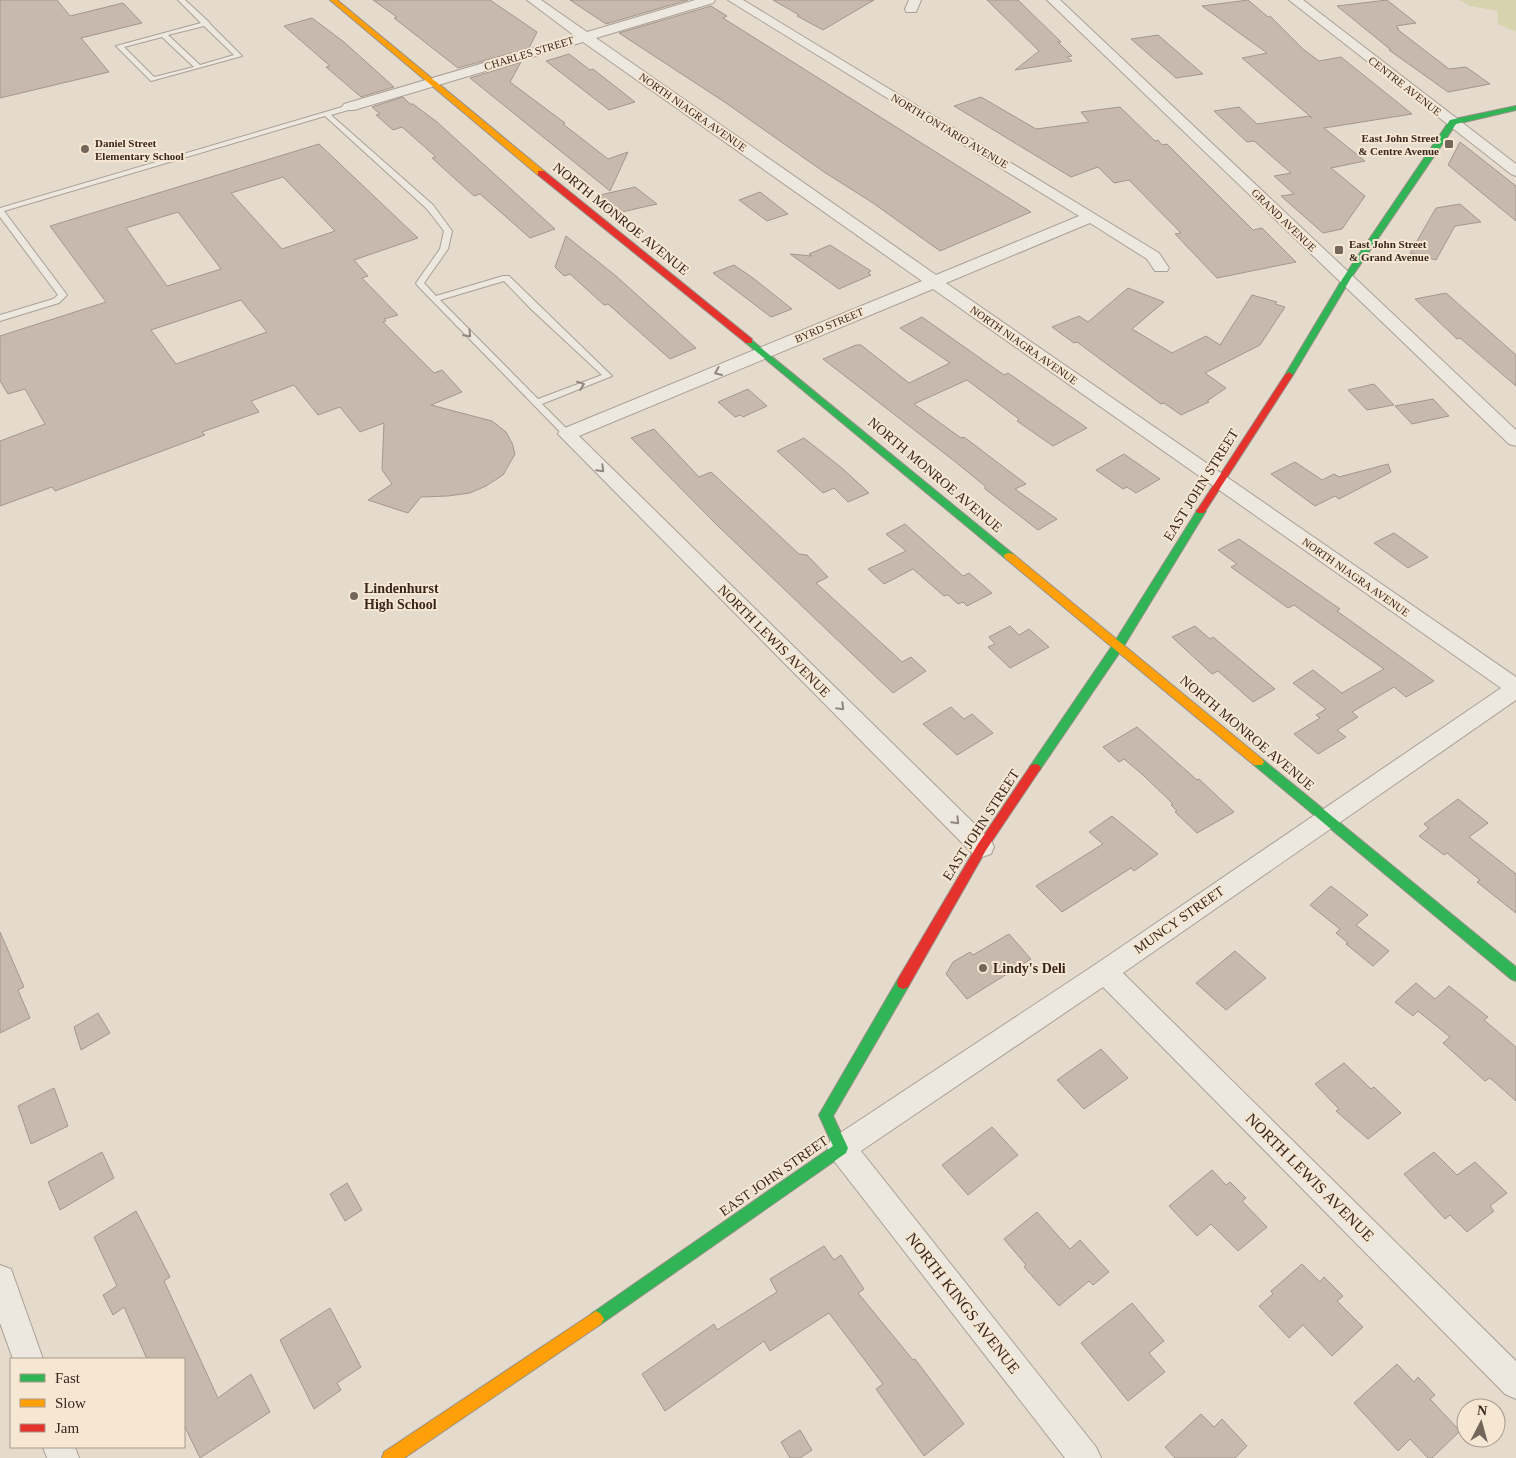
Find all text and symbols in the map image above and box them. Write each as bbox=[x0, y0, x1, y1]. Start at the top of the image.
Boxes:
street label: CHARLES STREET bbox=[483, 34, 576, 72]
street label: CENTRE AVENUE bbox=[1366, 54, 1444, 118]
street label: NORTH NIAGRA AVENUE bbox=[637, 70, 749, 154]
street label: NORTH ONTARIO AVENUE bbox=[889, 91, 1011, 171]
place label: East John Street & Centre Avenue bbox=[1358, 132, 1439, 157]
place label: Daniel Street Elementary School bbox=[95, 137, 184, 162]
marker: East John Street & Centre Avenue bbox=[1443, 138, 1455, 150]
marker: Daniel Street Elementary School bbox=[79, 143, 91, 155]
street label: NORTH MONROE AVENUE bbox=[550, 160, 692, 278]
street label: GRAND AVENUE bbox=[1249, 186, 1319, 254]
place label: East John Street & Grand Avenue bbox=[1349, 238, 1429, 263]
marker: East John Street & Grand Avenue bbox=[1333, 244, 1345, 256]
street label: NORTH NIAGRA AVENUE bbox=[968, 303, 1080, 387]
street label: BYRD STREET bbox=[793, 305, 865, 345]
one-way arrow bbox=[462, 328, 471, 337]
one-way arrow bbox=[714, 365, 723, 376]
one-way arrow bbox=[577, 381, 585, 391]
street label: NORTH MONROE AVENUE bbox=[865, 415, 1005, 535]
street label: EAST JOHN STREET bbox=[1160, 426, 1242, 544]
one-way arrow bbox=[596, 463, 605, 472]
street label: NORTH NIAGRA AVENUE bbox=[1300, 535, 1412, 619]
place label: Lindenhurst High School bbox=[364, 581, 439, 612]
street label: NORTH LEWIS AVENUE bbox=[715, 582, 833, 700]
marker: Lindenhurst High School bbox=[348, 590, 360, 602]
street label: NORTH MONROE AVENUE bbox=[1177, 673, 1317, 793]
one-way arrow bbox=[835, 701, 844, 710]
street label: EAST JOHN STREET bbox=[940, 767, 1023, 883]
one-way arrow bbox=[950, 816, 959, 825]
street label: MUNCY STREET bbox=[1131, 883, 1227, 957]
place label: Lindy's Deli bbox=[993, 961, 1066, 976]
marker: Lindy's Deli bbox=[977, 962, 989, 974]
street label: NORTH LEWIS AVENUE bbox=[1243, 1110, 1377, 1244]
street label: EAST JOHN STREET bbox=[717, 1133, 831, 1219]
street label: NORTH KINGS AVENUE bbox=[903, 1229, 1023, 1377]
legend bbox=[10, 1358, 185, 1448]
text: Fast bbox=[55, 1370, 81, 1386]
text: Slow bbox=[55, 1395, 86, 1411]
north arrow bbox=[1456, 1398, 1506, 1448]
text: N bbox=[1476, 1403, 1488, 1419]
text: Jam bbox=[55, 1420, 79, 1436]

